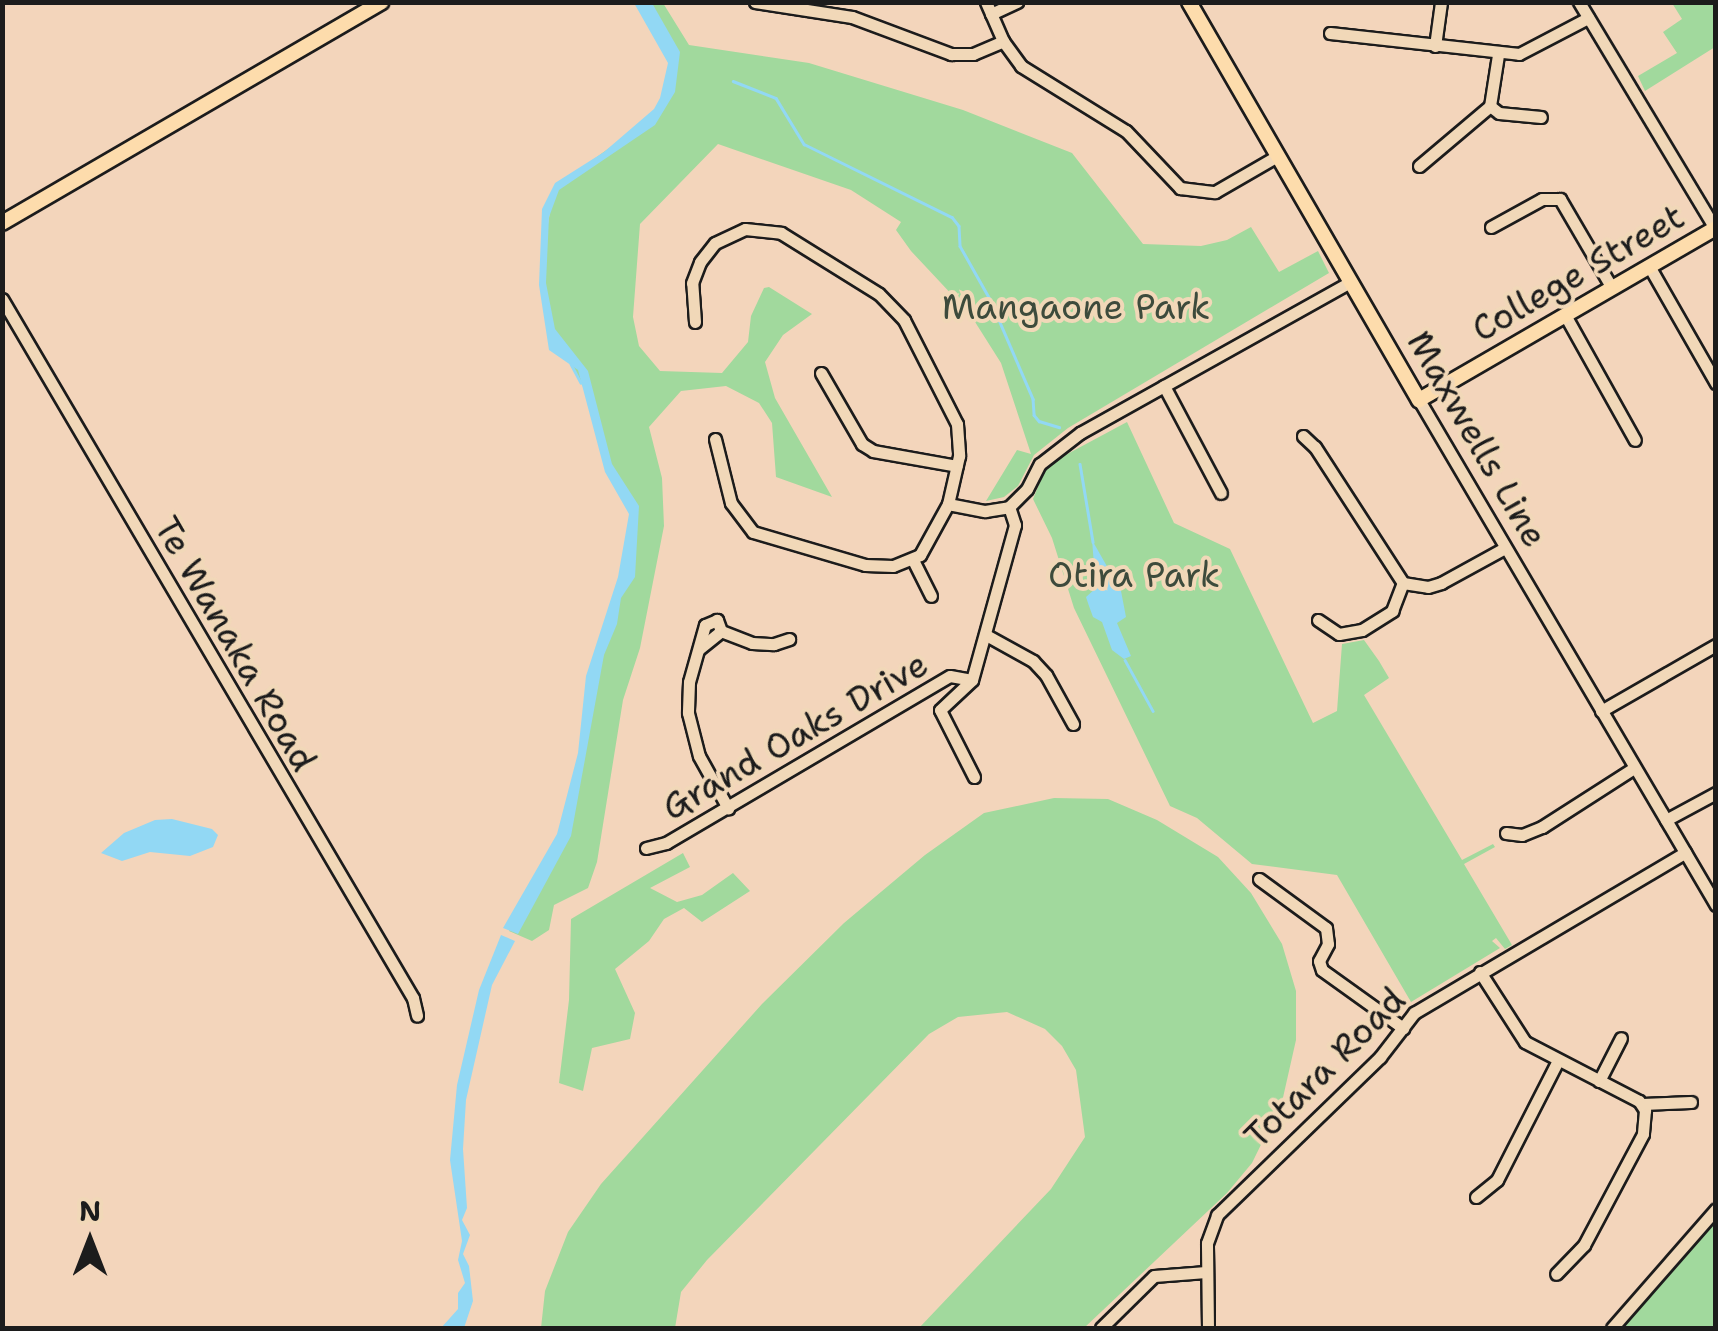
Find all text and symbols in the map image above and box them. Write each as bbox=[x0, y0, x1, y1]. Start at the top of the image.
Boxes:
street label: College Street bbox=[1465, 195, 1691, 351]
park label: Mangaone Park bbox=[942, 286, 1210, 328]
street label: Maxwells Line bbox=[1398, 323, 1556, 555]
street label: Te Wanaka Road bbox=[145, 509, 325, 779]
park label: Otira Park bbox=[1048, 554, 1220, 596]
street label: Grand Oaks Drive bbox=[655, 643, 935, 829]
street label: Totara Road bbox=[1236, 979, 1414, 1157]
north arrow bbox=[40, 1191, 140, 1291]
text: N bbox=[79, 1192, 101, 1230]

